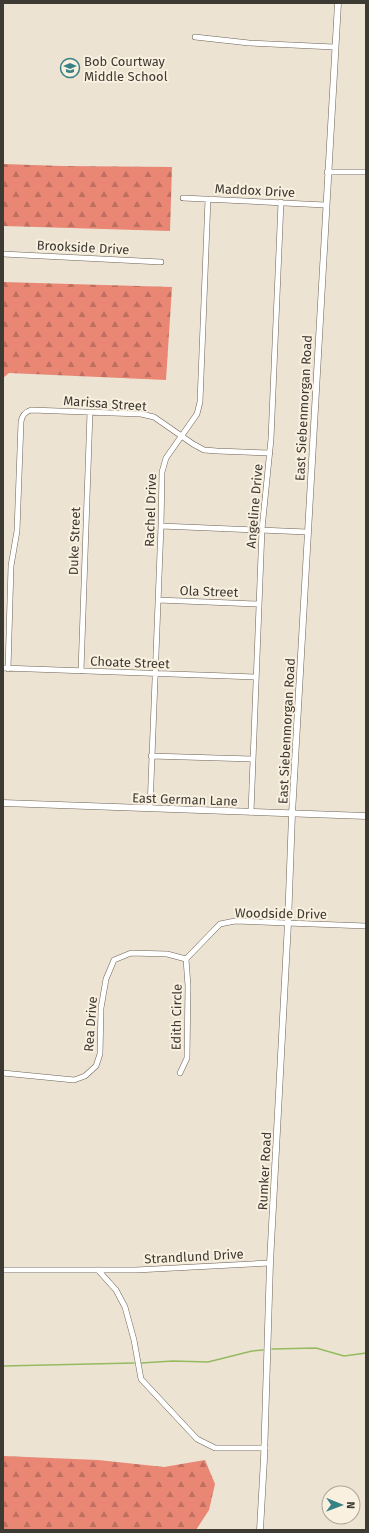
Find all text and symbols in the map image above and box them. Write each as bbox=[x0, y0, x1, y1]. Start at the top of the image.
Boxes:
place label: Bob Courtway Middle School bbox=[84, 54, 168, 84]
school or university icon: Bob Courtway Middle School bbox=[59, 57, 81, 79]
street label: Maddox Drive bbox=[214, 181, 296, 200]
street label: Brookside Drive bbox=[36, 238, 130, 257]
street label: East Siebenmorgan Road bbox=[292, 335, 315, 482]
street label: Marissa Street bbox=[63, 393, 147, 414]
street label: Angeline Drive bbox=[243, 463, 266, 549]
street label: Rachel Drive bbox=[142, 473, 159, 547]
street label: Duke Street bbox=[66, 506, 83, 575]
street label: Ola Street bbox=[179, 583, 239, 600]
street label: Choate Street bbox=[90, 654, 170, 671]
street label: East Siebenmorgan Road bbox=[275, 658, 298, 805]
street label: East German Lane bbox=[132, 790, 238, 809]
street label: Woodside Drive bbox=[235, 905, 327, 922]
street label: Edith Circle bbox=[168, 984, 185, 1050]
street label: Rea Drive bbox=[81, 996, 100, 1052]
street label: Rumker Road bbox=[255, 1131, 274, 1211]
street label: Strandlund Drive bbox=[144, 1246, 244, 1267]
north arrow bbox=[321, 1485, 361, 1525]
text: N bbox=[344, 1501, 357, 1509]

